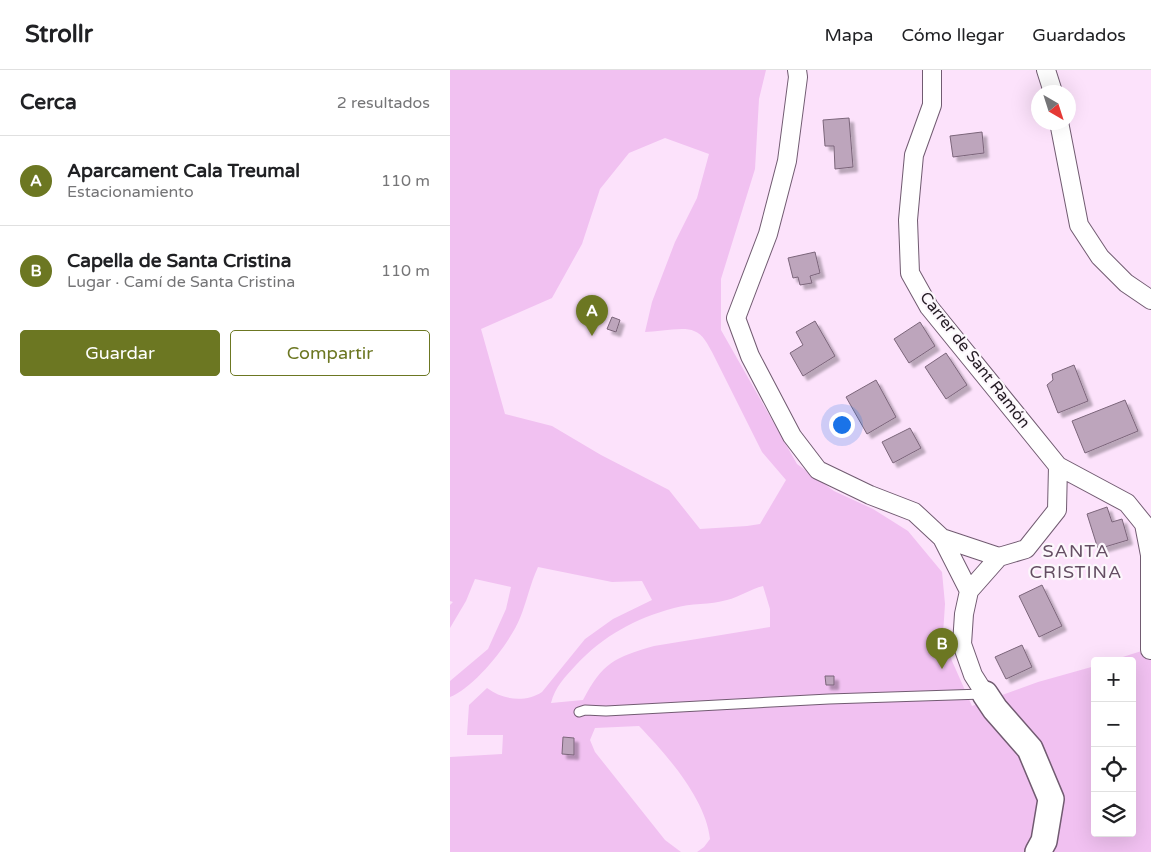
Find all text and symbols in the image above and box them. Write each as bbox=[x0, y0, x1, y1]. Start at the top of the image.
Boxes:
text: Strollr bbox=[25, 20, 93, 49]
text: Mapa bbox=[824, 24, 873, 46]
text: Cómo llegar bbox=[901, 24, 1004, 46]
text: Guardados bbox=[1032, 24, 1126, 46]
north arrow bbox=[1031, 85, 1076, 130]
text: Cerca bbox=[20, 90, 77, 115]
text: 2 resultados bbox=[337, 93, 430, 113]
text: Aparcament Cala Treumal bbox=[67, 160, 300, 182]
text: A bbox=[30, 171, 42, 191]
text: 110 m bbox=[381, 171, 430, 191]
text: Estacionamiento bbox=[67, 182, 194, 202]
text: Capella de Santa Cristina bbox=[67, 250, 291, 272]
text: B bbox=[30, 261, 42, 281]
text: 110 m bbox=[381, 261, 430, 281]
text: Lugar · Camí de Santa Cristina bbox=[67, 272, 295, 292]
street label: Carrer de Sant Ramón bbox=[915, 288, 1035, 432]
pin: A bbox=[576, 295, 608, 336]
button: Guardar bbox=[20, 330, 220, 376]
button: Compartir bbox=[230, 330, 430, 376]
your location bbox=[829, 412, 855, 438]
district label: SANTA CRISTINA bbox=[1030, 540, 1122, 583]
pin: B bbox=[926, 628, 958, 669]
map controls bbox=[1091, 657, 1136, 837]
button: + bbox=[1091, 657, 1136, 702]
button: − bbox=[1091, 702, 1136, 747]
button: locate bbox=[1091, 747, 1136, 792]
button: layers bbox=[1091, 792, 1136, 837]

